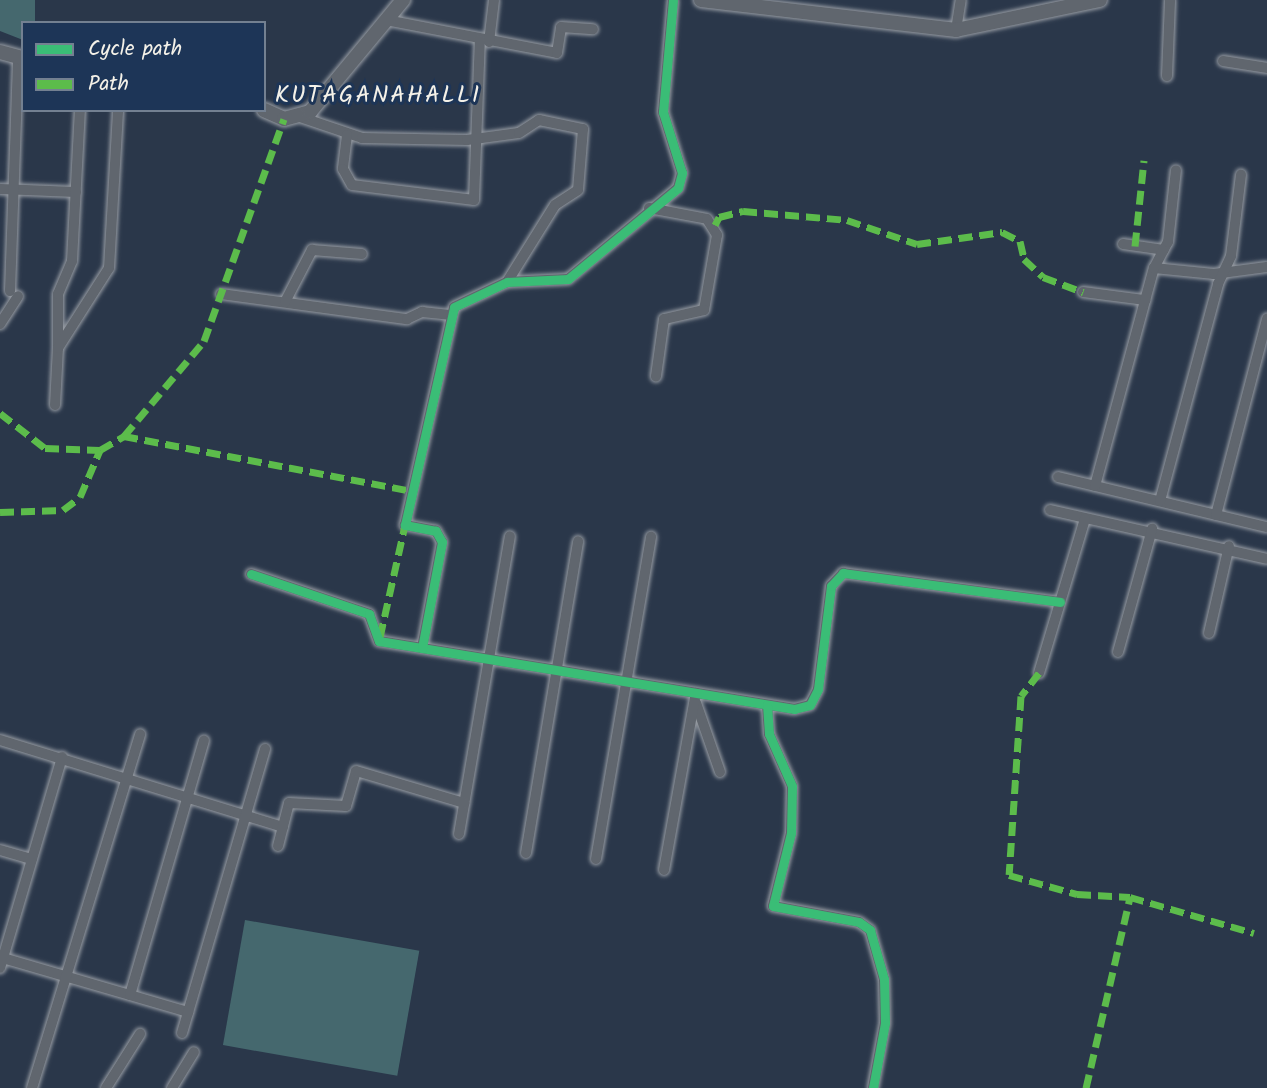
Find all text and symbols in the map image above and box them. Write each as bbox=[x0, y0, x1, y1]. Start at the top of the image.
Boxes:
legend bbox=[21, 21, 266, 112]
text: Cycle path bbox=[88, 33, 182, 66]
text: Path bbox=[88, 68, 129, 101]
district label: KUTAGANAHALLI bbox=[276, 82, 480, 110]

